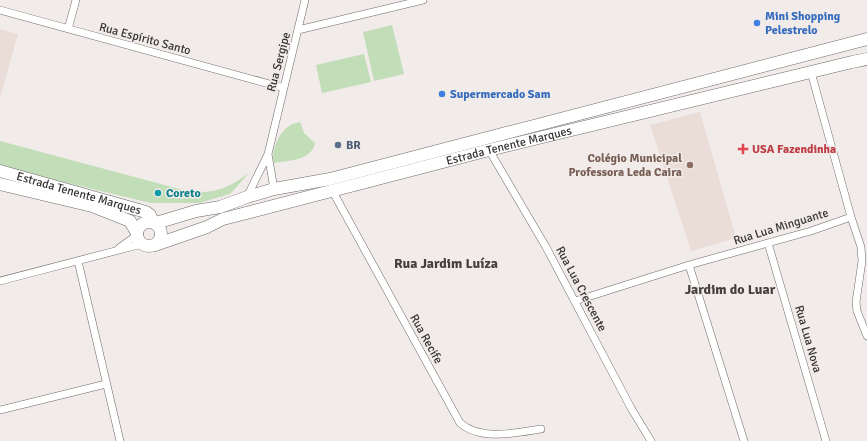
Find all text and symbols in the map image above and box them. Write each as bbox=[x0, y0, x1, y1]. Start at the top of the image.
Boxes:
place label: Mini Shopping Pelestrelo bbox=[765, 9, 841, 38]
marker: Mini Shopping Pelestrelo bbox=[752, 18, 762, 28]
street label: Rua Espírito Santo bbox=[98, 20, 192, 58]
street label: Rua Sergipe bbox=[264, 31, 294, 93]
place label: Supermercado Sam bbox=[450, 87, 551, 102]
marker: Supermercado Sam bbox=[437, 89, 447, 99]
street label: Estrada Tenente Marques bbox=[444, 123, 573, 168]
place label: BR bbox=[346, 138, 361, 153]
marker: BR bbox=[333, 140, 343, 150]
place label: USA Fazendinha bbox=[752, 142, 836, 157]
marker: USA Fazendinha bbox=[737, 143, 749, 155]
place label: Colégio Municipal Professora Leda Caira bbox=[568, 151, 682, 180]
marker: Colégio Municipal Professora Leda Caira bbox=[685, 160, 695, 170]
street label: Estrada Tenente Marques bbox=[15, 169, 143, 218]
place label: Coreto bbox=[166, 186, 201, 201]
marker: Coreto bbox=[153, 188, 163, 198]
street label: Rua Lua Minguante bbox=[732, 205, 830, 249]
street label: Rua Lua Crescente bbox=[552, 244, 610, 334]
district label: Rua Jardim Luíza bbox=[394, 255, 498, 272]
district label: Jardim do Luar bbox=[685, 281, 776, 298]
street label: Rua Lua Nova bbox=[791, 304, 825, 374]
street label: Rua Recife bbox=[406, 312, 446, 366]

